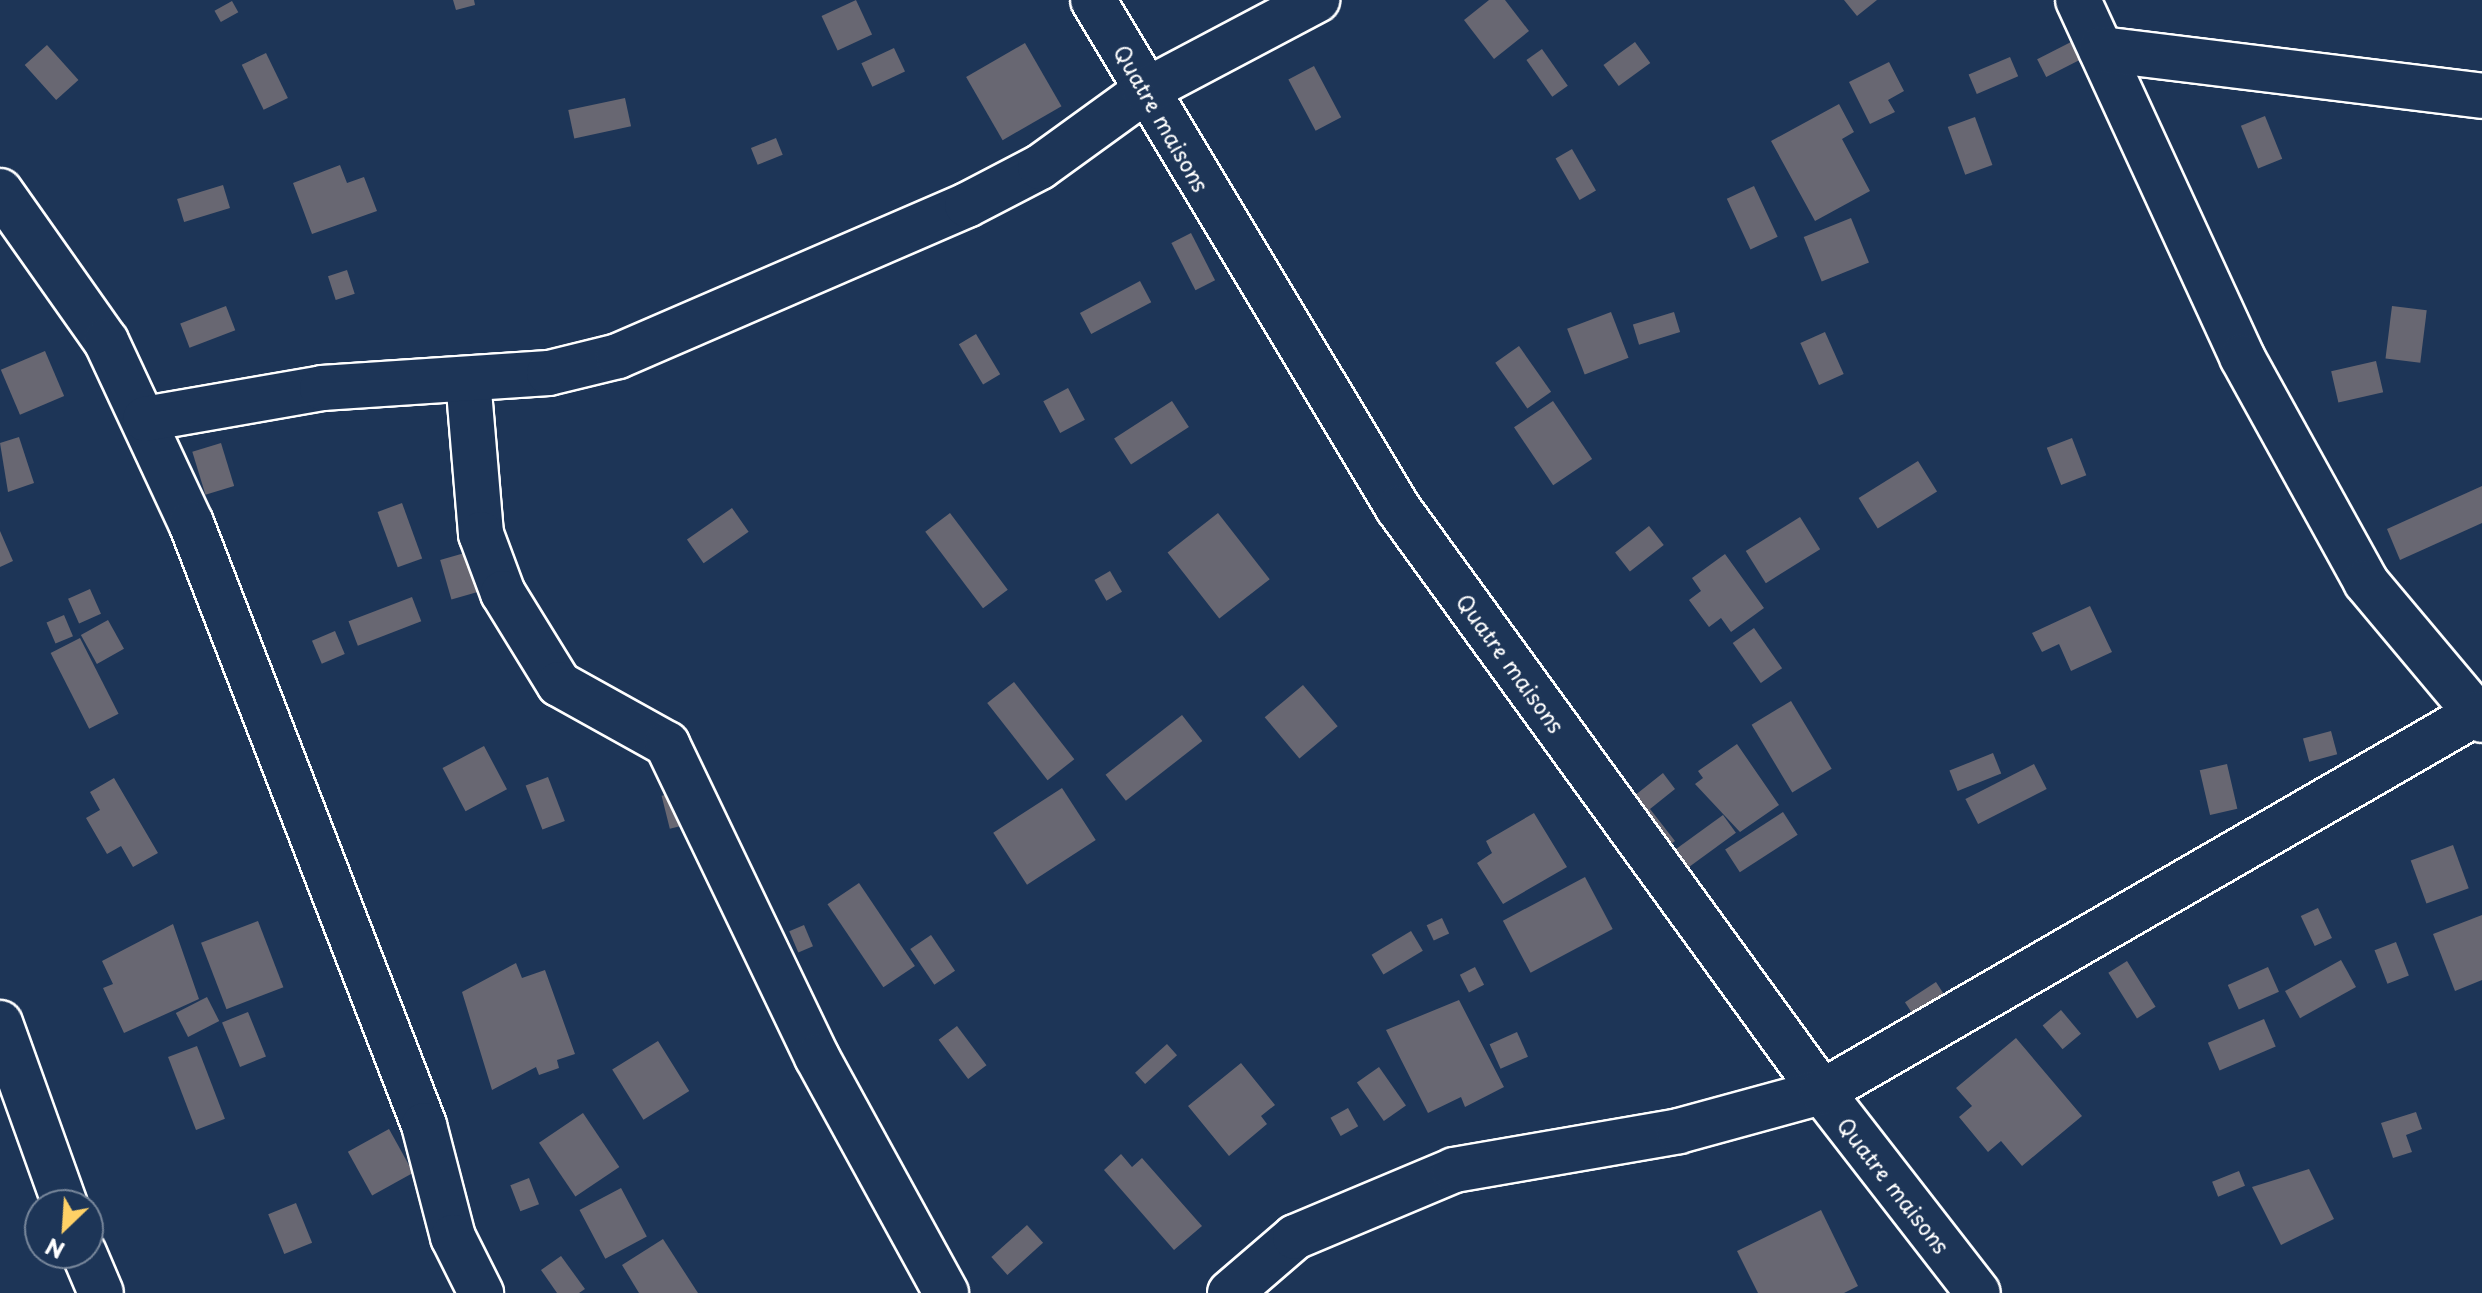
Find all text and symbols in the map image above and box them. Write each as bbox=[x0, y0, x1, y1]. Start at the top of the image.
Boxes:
street label: Quatre maisons bbox=[1108, 38, 1216, 198]
street label: Quatre maisons bbox=[1451, 587, 1571, 739]
street label: Quatre maisons bbox=[1832, 1111, 1956, 1259]
north arrow bbox=[24, 1189, 104, 1269]
text: N bbox=[40, 1231, 69, 1268]

